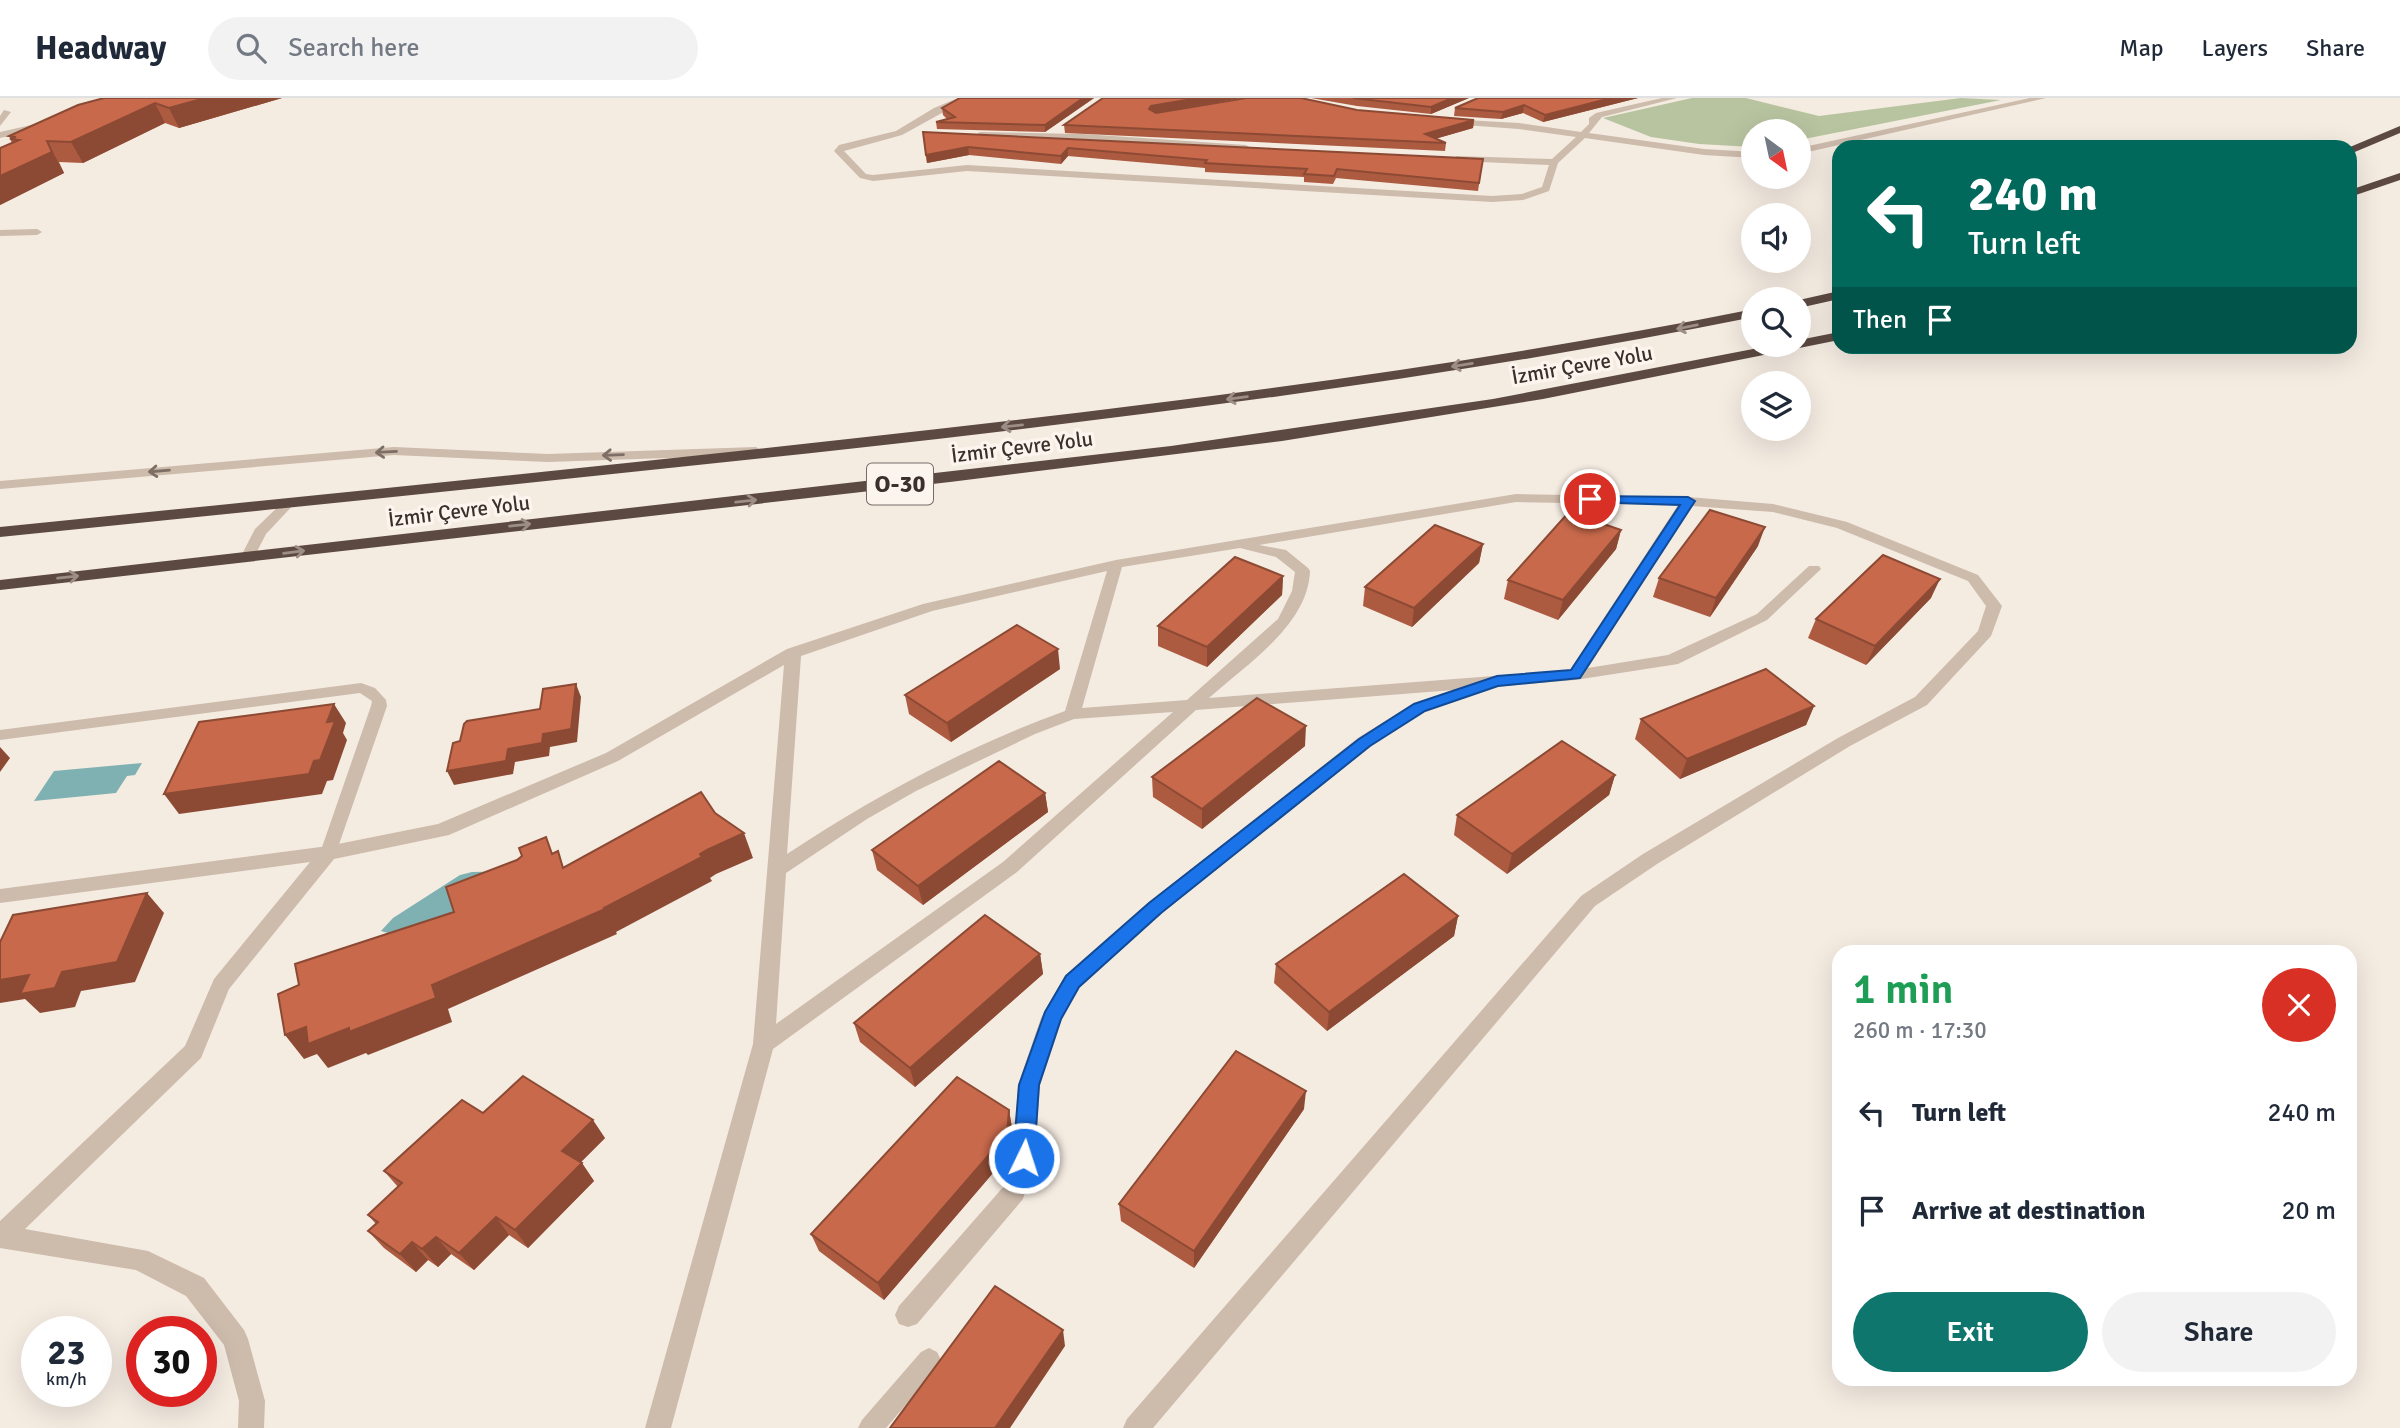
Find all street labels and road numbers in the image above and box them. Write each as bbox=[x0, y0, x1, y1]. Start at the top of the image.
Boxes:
street label: İzmir Çevre Yolu bbox=[1509, 340, 1655, 390]
street label: İzmir Çevre Yolu bbox=[950, 425, 1094, 469]
road number: O-30 bbox=[867, 464, 933, 505]
street label: İzmir Çevre Yolu bbox=[387, 489, 531, 533]

